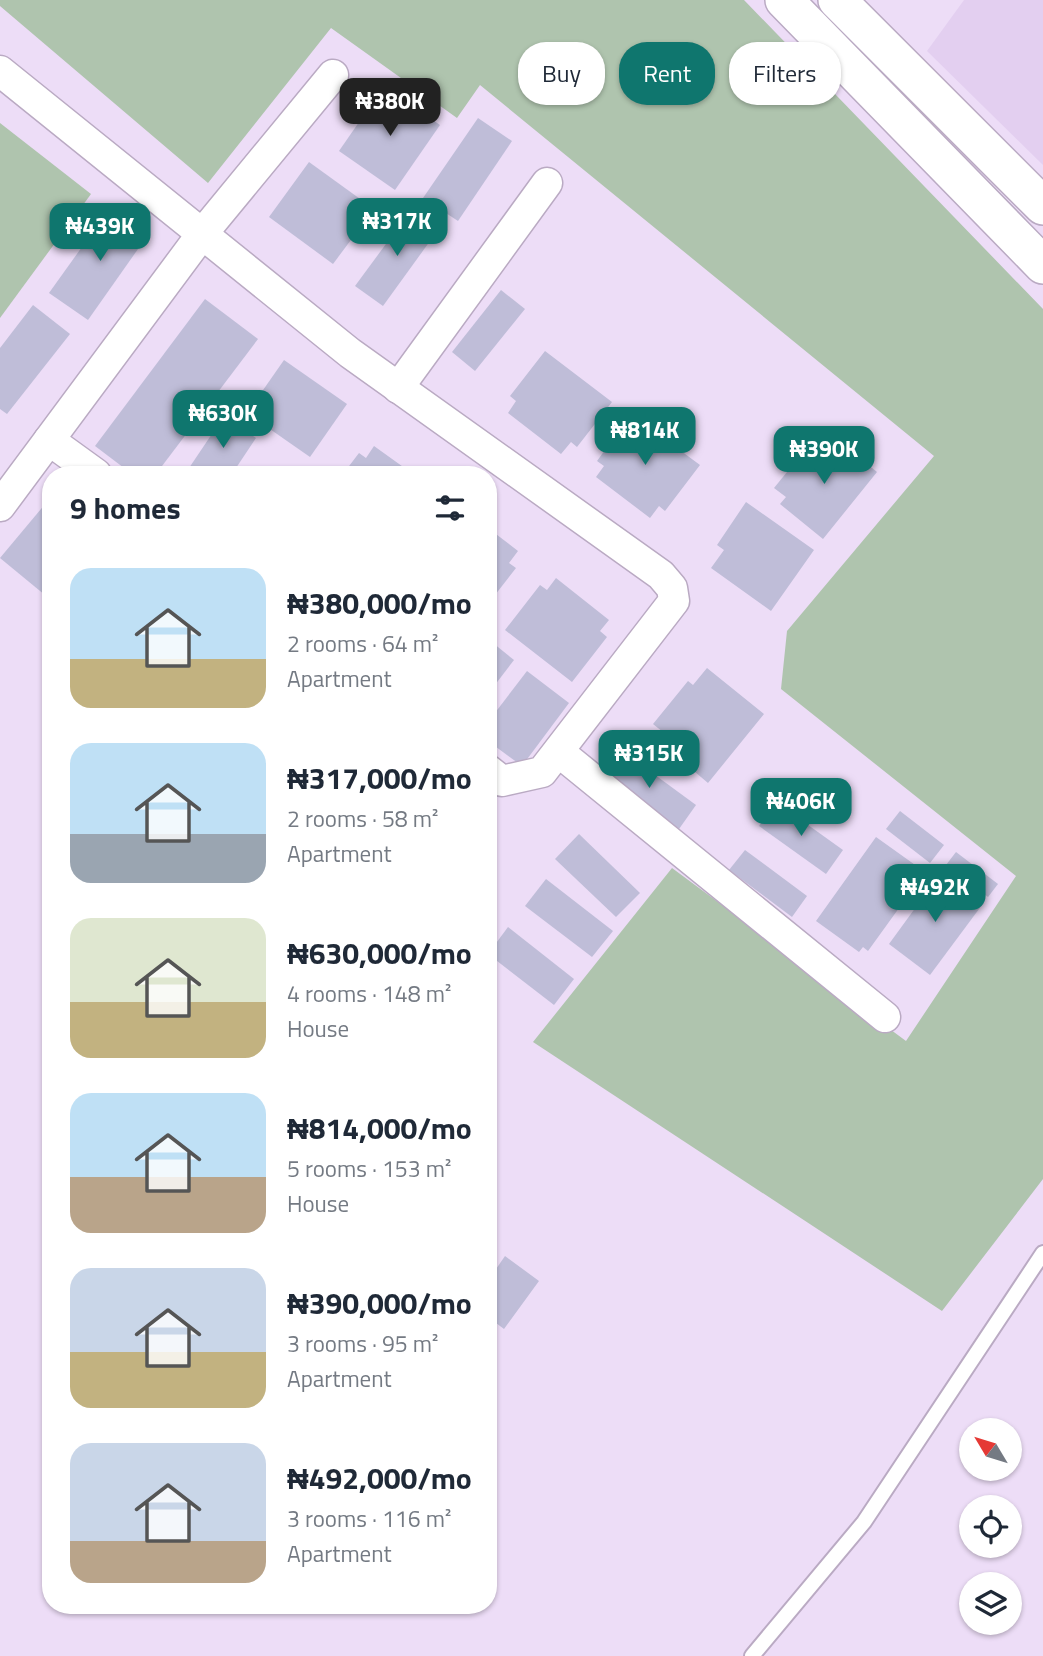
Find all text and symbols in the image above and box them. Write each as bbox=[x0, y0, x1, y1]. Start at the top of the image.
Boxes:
chip: Buy bbox=[518, 42, 605, 105]
chip: Rent bbox=[619, 42, 715, 105]
chip: Filters bbox=[729, 42, 841, 105]
pin: ₦380K bbox=[341, 78, 439, 138]
text: ₦380K bbox=[356, 83, 424, 118]
pin: ₦317K bbox=[348, 198, 446, 258]
text: ₦317K bbox=[363, 203, 431, 238]
pin: ₦439K bbox=[51, 204, 149, 263]
text: ₦439K bbox=[66, 208, 134, 243]
pin: ₦630K bbox=[174, 391, 272, 450]
text: ₦630K bbox=[189, 395, 257, 430]
pin: ₦814K bbox=[596, 407, 694, 467]
text: ₦814K bbox=[611, 412, 679, 447]
pin: ₦390K bbox=[775, 426, 873, 486]
text: ₦390K bbox=[790, 431, 858, 466]
text: 9 homes bbox=[70, 485, 181, 531]
icon: filters bbox=[431, 489, 469, 527]
text: ₦380,000/mo bbox=[287, 580, 472, 626]
icon: home bbox=[126, 596, 210, 680]
text: 2 rooms · 64 m² bbox=[287, 626, 438, 661]
text: Apartment bbox=[287, 661, 392, 696]
pin: ₦315K bbox=[600, 730, 698, 790]
text: ₦315K bbox=[615, 735, 683, 770]
text: ₦317,000/mo bbox=[287, 755, 472, 801]
icon: home bbox=[126, 771, 210, 855]
pin: ₦406K bbox=[752, 778, 850, 838]
text: ₦406K bbox=[767, 783, 835, 818]
text: 2 rooms · 58 m² bbox=[287, 801, 438, 836]
text: Apartment bbox=[287, 836, 392, 871]
pin: ₦492K bbox=[886, 864, 984, 924]
text: ₦492K bbox=[901, 869, 969, 904]
text: ₦630,000/mo bbox=[287, 930, 472, 976]
icon: home bbox=[126, 946, 210, 1030]
text: 4 rooms · 148 m² bbox=[287, 976, 451, 1011]
text: House bbox=[287, 1011, 349, 1046]
text: ₦814,000/mo bbox=[287, 1105, 472, 1151]
icon: home bbox=[126, 1121, 210, 1205]
text: 5 rooms · 153 m² bbox=[287, 1151, 451, 1186]
text: House bbox=[287, 1186, 349, 1221]
text: ₦390,000/mo bbox=[287, 1280, 472, 1326]
icon: home bbox=[126, 1296, 210, 1380]
text: 3 rooms · 95 m² bbox=[287, 1326, 438, 1361]
text: Apartment bbox=[287, 1361, 392, 1396]
north arrow bbox=[959, 1418, 1022, 1480]
map controls bbox=[959, 1418, 1022, 1635]
text: ₦492,000/mo bbox=[287, 1455, 472, 1501]
icon: home bbox=[126, 1471, 210, 1555]
button: locate bbox=[959, 1495, 1022, 1558]
text: 3 rooms · 116 m² bbox=[287, 1501, 451, 1536]
text: Apartment bbox=[287, 1536, 392, 1571]
button: layers bbox=[959, 1572, 1022, 1635]

